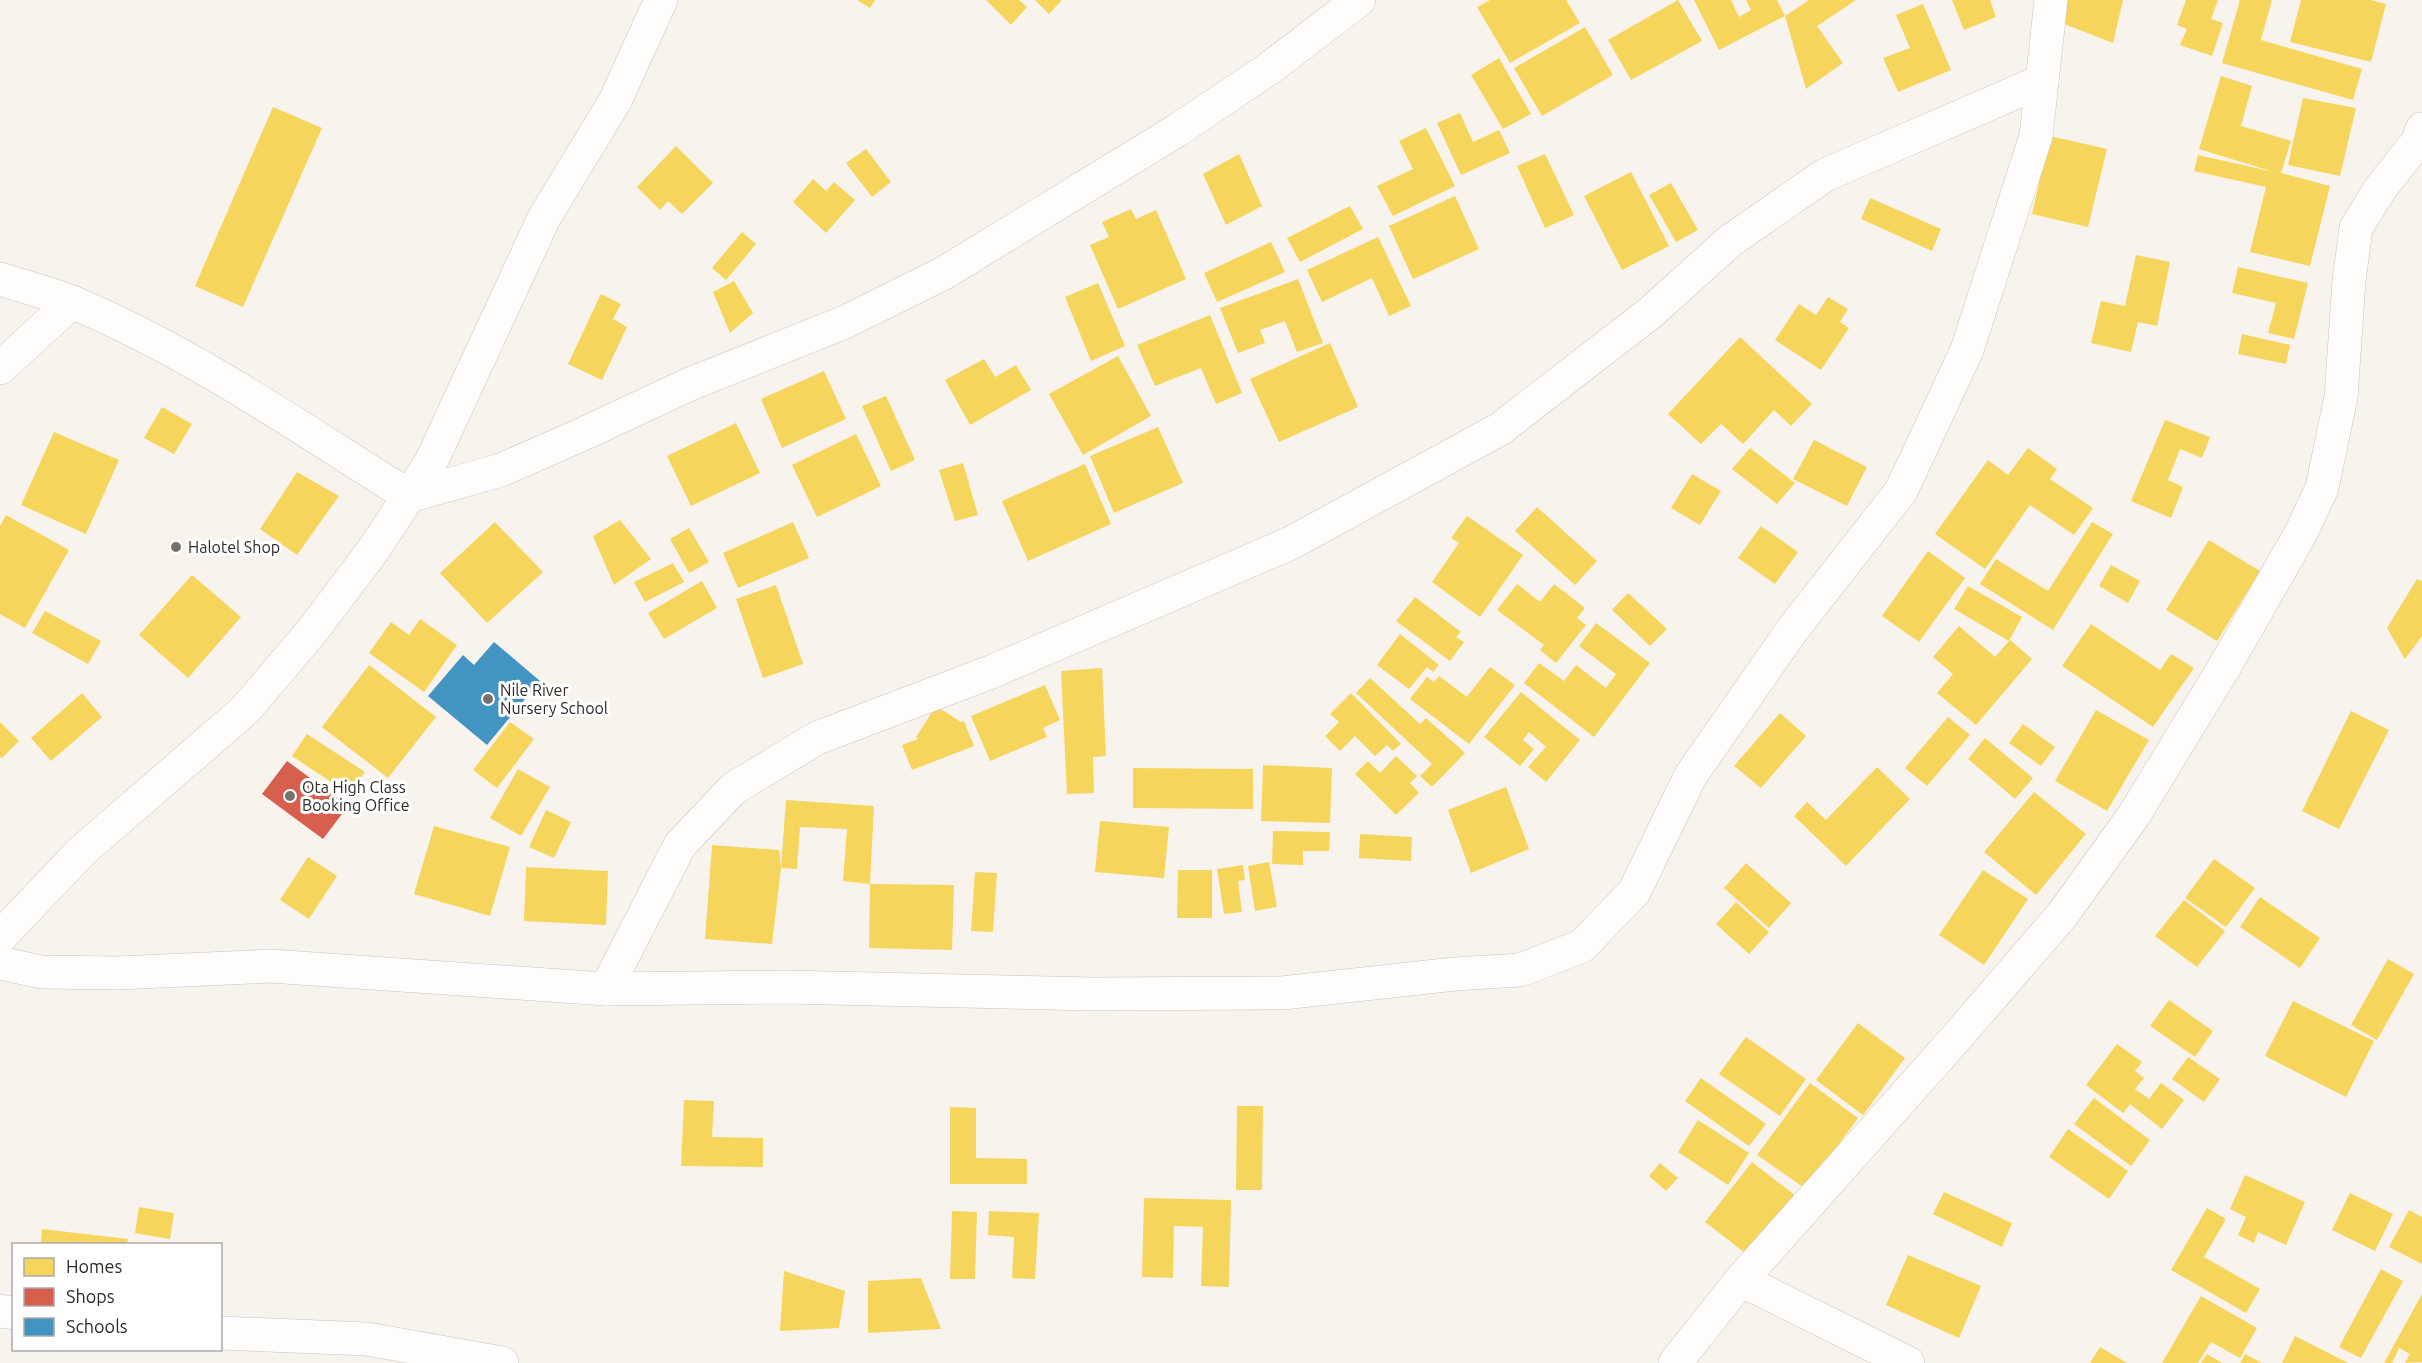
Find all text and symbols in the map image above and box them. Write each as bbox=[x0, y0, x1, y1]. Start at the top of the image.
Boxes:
place label: Halotel Shop bbox=[188, 538, 280, 556]
marker: Halotel Shop bbox=[169, 540, 183, 554]
place label: Nile River Nursery School bbox=[500, 681, 608, 717]
marker: Nile River Nursery School bbox=[481, 692, 495, 706]
place label: Ota High Class Booking Office bbox=[302, 778, 410, 814]
marker: Ota High Class Booking Office bbox=[283, 789, 297, 803]
legend bbox=[12, 1243, 222, 1351]
text: Homes bbox=[66, 1256, 123, 1276]
text: Shops bbox=[66, 1286, 115, 1306]
text: Schools bbox=[66, 1316, 128, 1336]

